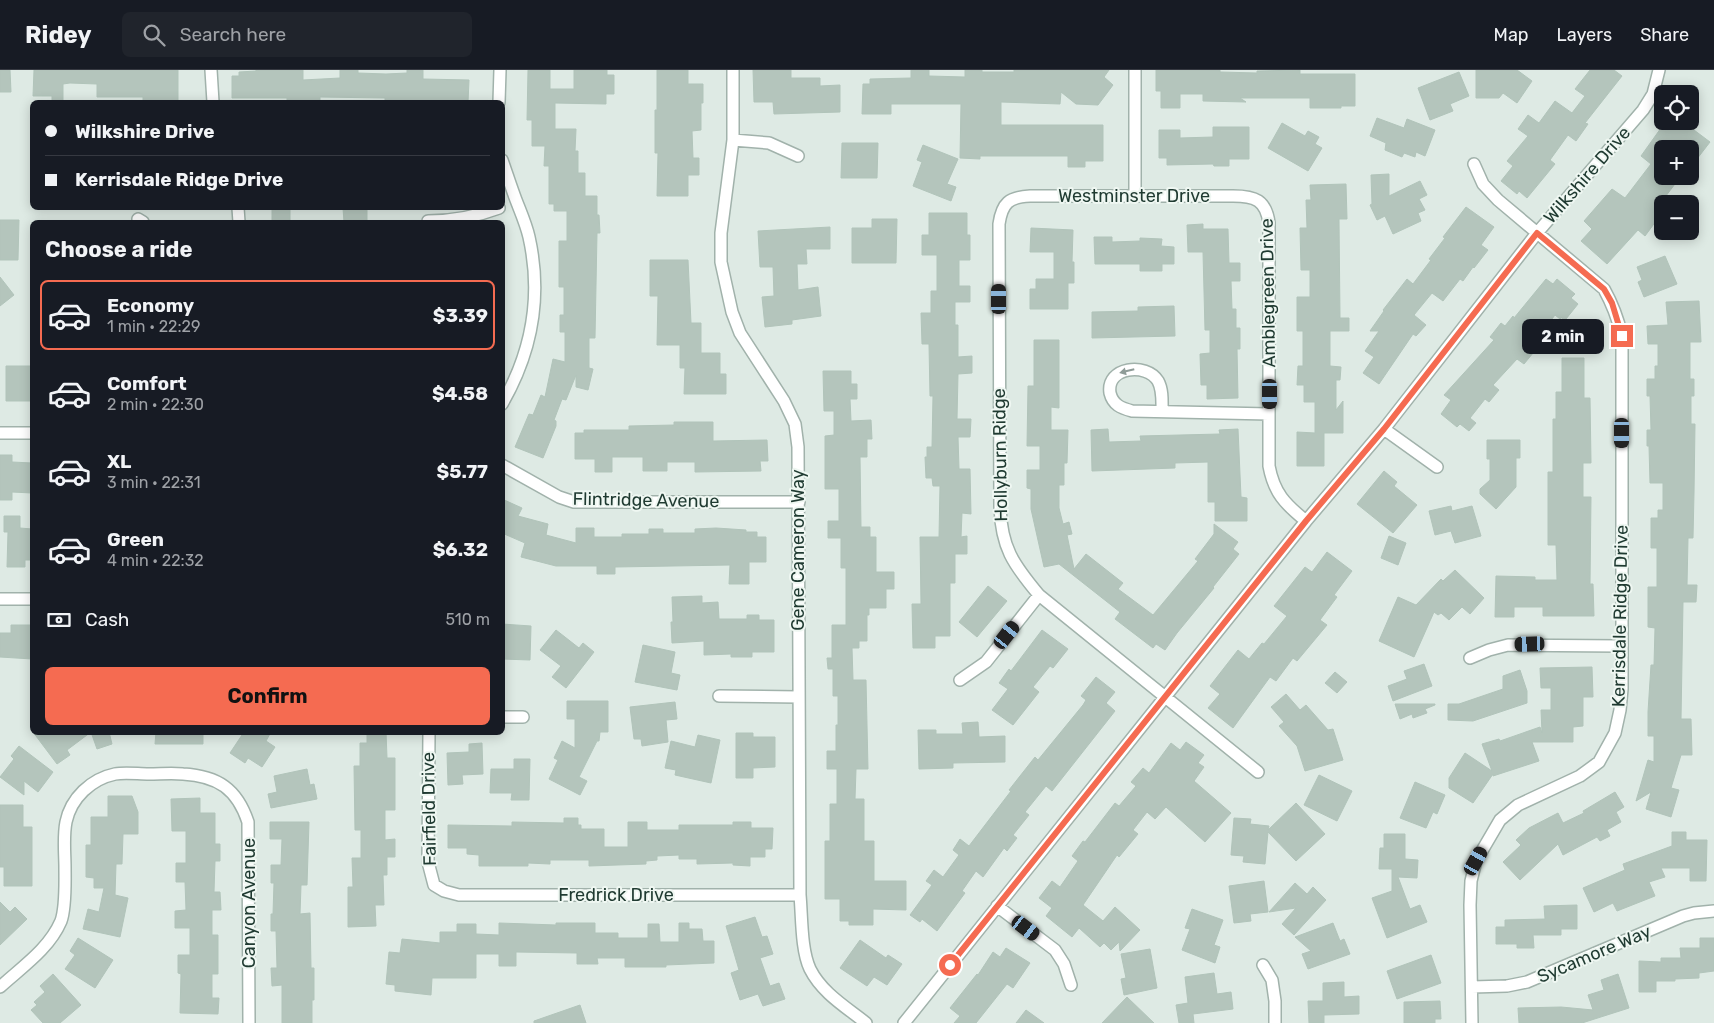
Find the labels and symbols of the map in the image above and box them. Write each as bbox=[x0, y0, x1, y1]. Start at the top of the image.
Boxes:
street label: Wilkshire Drive bbox=[1539, 122, 1635, 228]
street label: Westminster Drive bbox=[1058, 185, 1210, 207]
street label: Amblegreen Drive bbox=[1256, 218, 1280, 368]
car bbox=[991, 284, 1006, 314]
callout: 2 min bbox=[1522, 318, 1604, 354]
route end bbox=[1611, 325, 1633, 347]
one-way arrow bbox=[1120, 368, 1135, 376]
car bbox=[1262, 379, 1277, 409]
street label: Hollyburn Ridge bbox=[988, 388, 1012, 522]
car bbox=[1614, 418, 1629, 448]
street label: Gene Cameron Way bbox=[787, 469, 809, 631]
street label: Flintridge Avenue bbox=[572, 488, 720, 512]
street label: Kerrisdale Ridge Drive bbox=[1607, 525, 1633, 707]
car bbox=[991, 619, 1022, 651]
car bbox=[1514, 636, 1545, 652]
street label: Fairfield Drive bbox=[417, 752, 441, 866]
street label: Canyon Avenue bbox=[238, 838, 260, 968]
car bbox=[1462, 844, 1489, 878]
street label: Fredrick Drive bbox=[558, 884, 674, 906]
car bbox=[1009, 913, 1042, 943]
street label: Sycamore Way bbox=[1534, 920, 1654, 988]
route start bbox=[939, 954, 961, 976]

